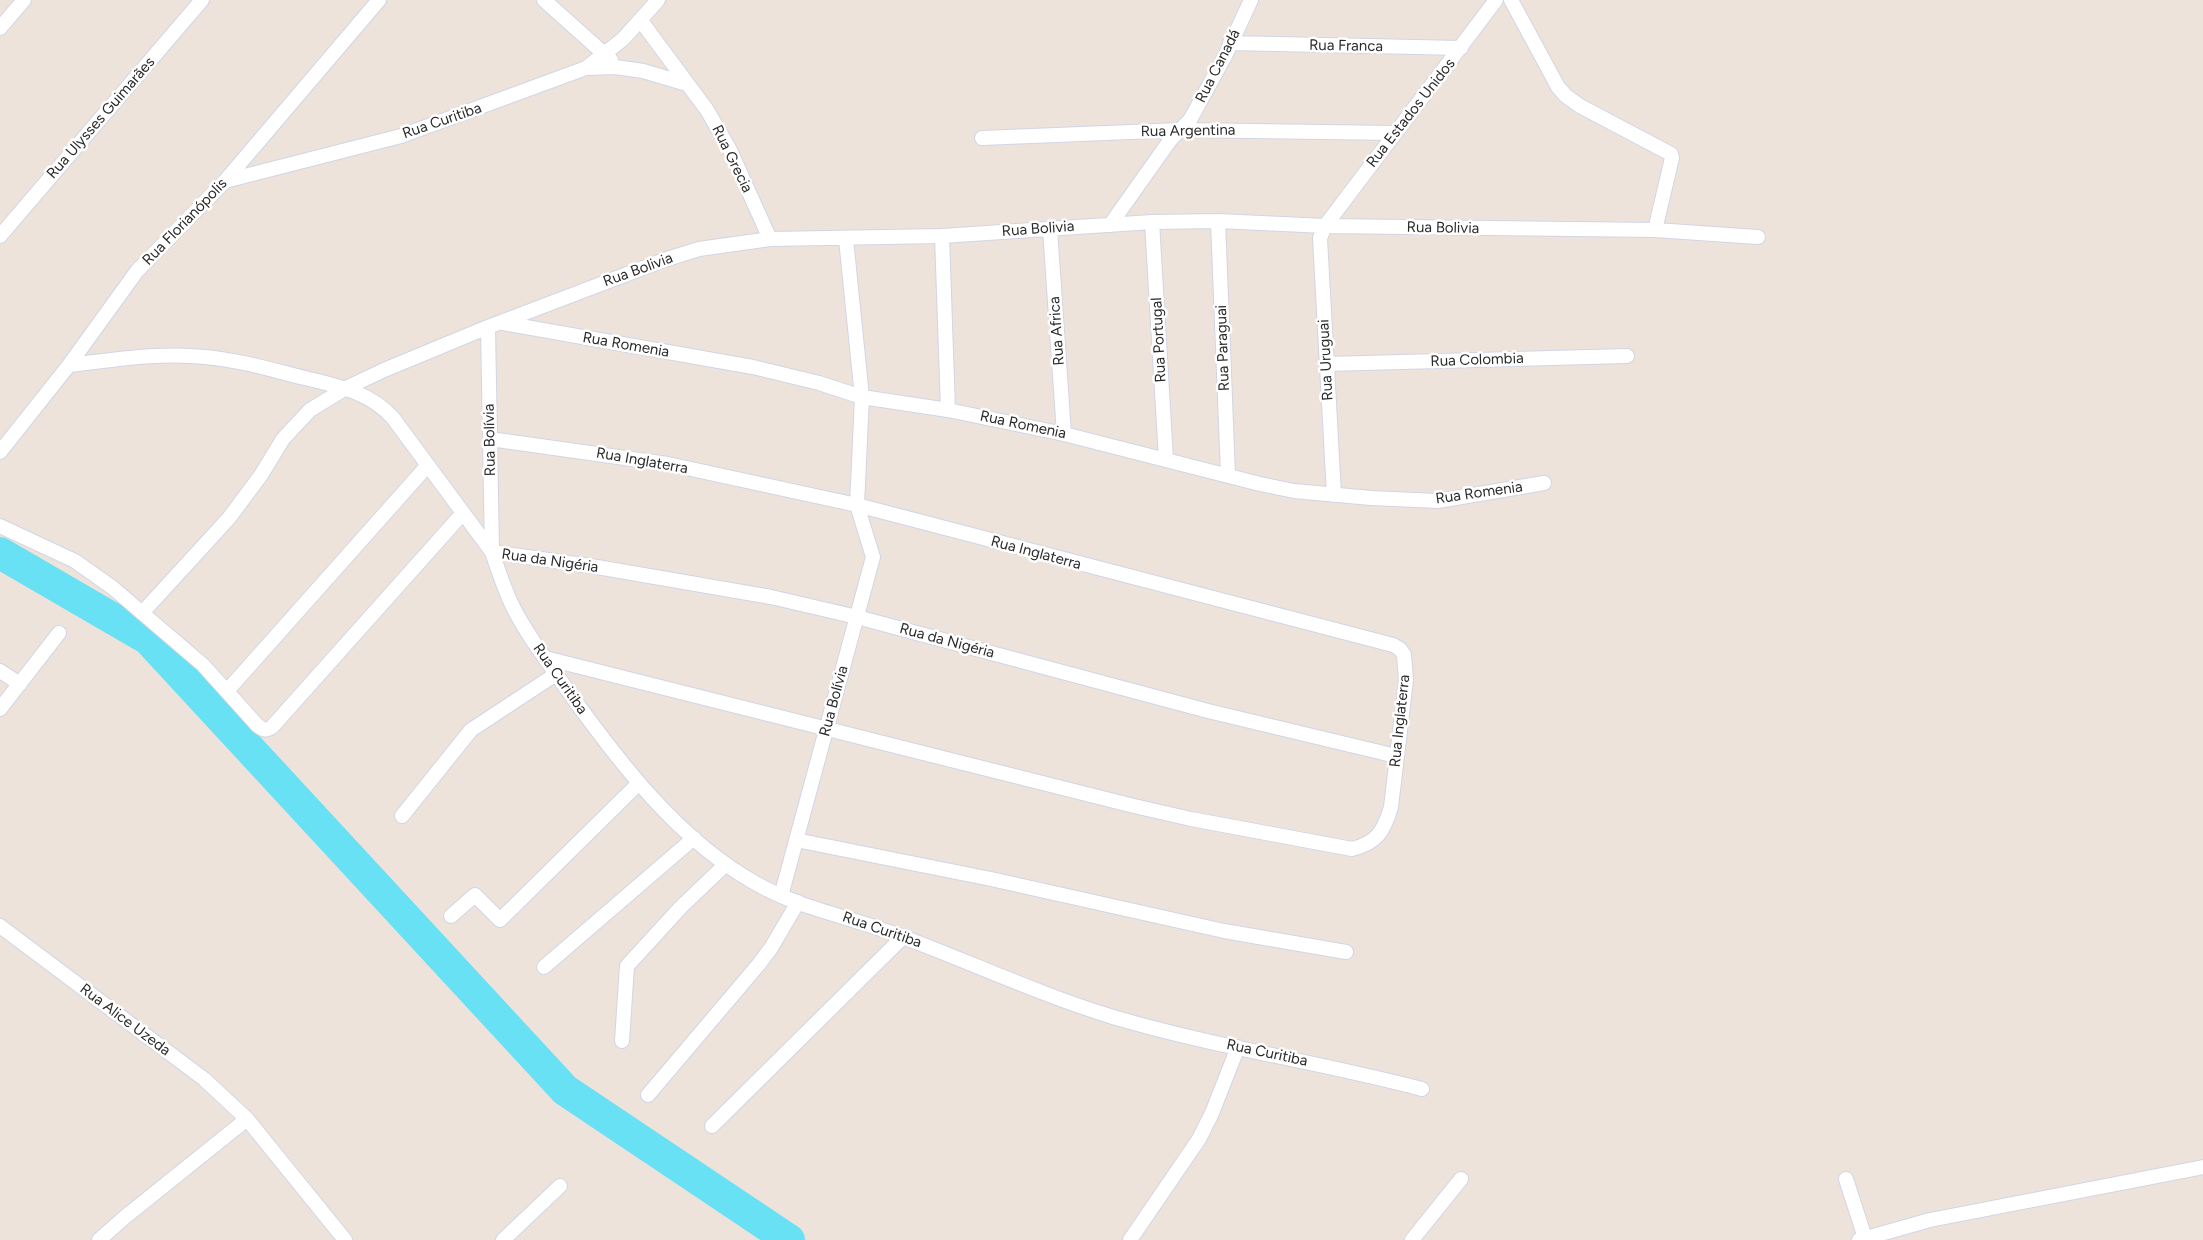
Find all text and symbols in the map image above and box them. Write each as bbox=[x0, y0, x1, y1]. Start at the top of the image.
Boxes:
street label: Rua Canadá bbox=[1192, 26, 1244, 106]
street label: Rua Franca bbox=[1309, 36, 1383, 56]
street label: Rua Ulysses Guimarães bbox=[43, 53, 159, 183]
street label: Rua Estados Unidos bbox=[1363, 55, 1459, 171]
street label: Rua Curitiba bbox=[400, 99, 484, 143]
street label: Rua Argentina bbox=[1140, 121, 1236, 141]
street label: Rua Grecia bbox=[708, 122, 756, 196]
street label: Rua Florianópolis bbox=[139, 175, 231, 269]
street label: Rua Bolivia bbox=[1001, 217, 1075, 241]
street label: Rua Bolivia bbox=[1407, 218, 1479, 238]
street label: Rua Bolivia bbox=[601, 249, 675, 291]
street label: Rua Africa bbox=[1046, 296, 1068, 366]
street label: Rua Portugal bbox=[1148, 297, 1170, 383]
street label: Rua Paraguai bbox=[1212, 305, 1234, 391]
street label: Rua Uruguai bbox=[1315, 319, 1337, 401]
street label: Rua Romenia bbox=[581, 329, 671, 361]
street label: Rua Colombia bbox=[1430, 349, 1524, 371]
street label: Rua Bolívia bbox=[480, 404, 500, 476]
street label: Rua Romenia bbox=[978, 407, 1068, 443]
street label: Rua Inglaterra bbox=[595, 444, 689, 478]
street label: Rua Romenia bbox=[1434, 478, 1524, 508]
street label: Rua Inglaterra bbox=[989, 532, 1083, 574]
street label: Rua da Nigéria bbox=[500, 545, 600, 577]
street label: Rua da Nigéria bbox=[898, 620, 996, 662]
street label: Rua Curitiba bbox=[529, 640, 591, 718]
street label: Rua Bolívia bbox=[816, 664, 852, 738]
street label: Rua Inglaterra bbox=[1386, 674, 1414, 768]
street label: Rua Curitiba bbox=[840, 908, 924, 952]
street label: Rua Alice Uzeda bbox=[76, 980, 174, 1060]
street label: Rua Curitiba bbox=[1225, 1036, 1309, 1070]

